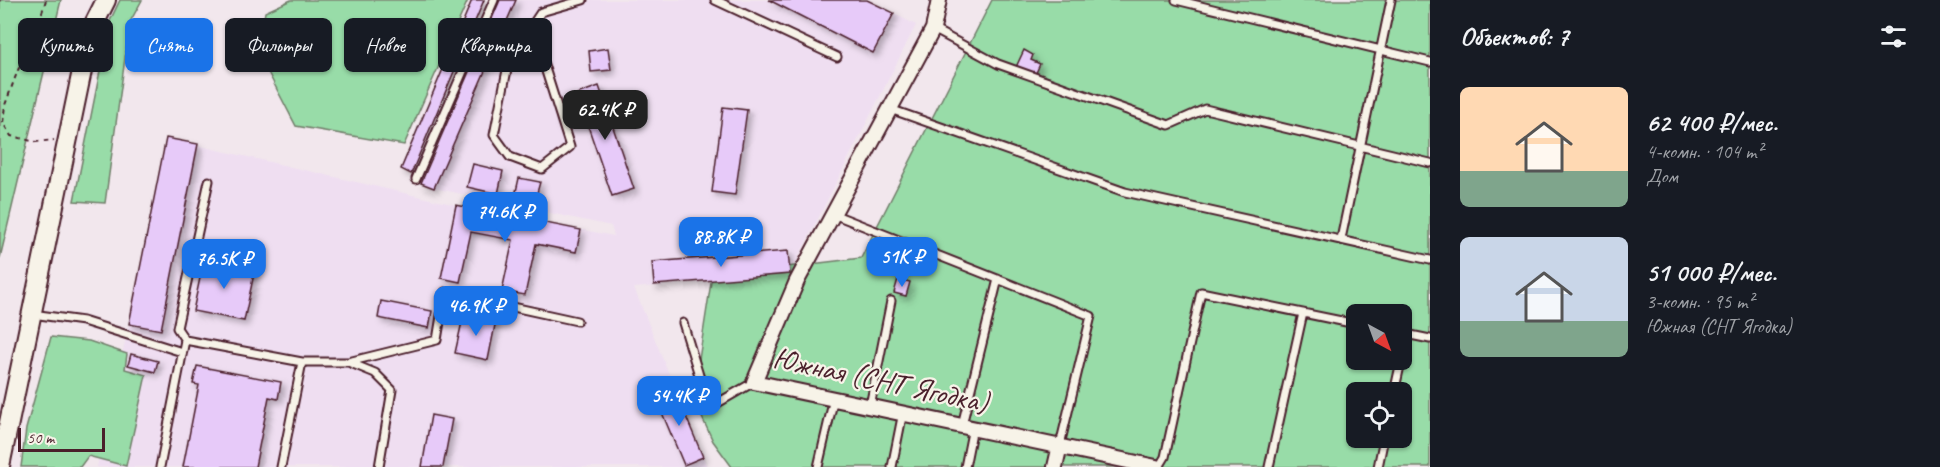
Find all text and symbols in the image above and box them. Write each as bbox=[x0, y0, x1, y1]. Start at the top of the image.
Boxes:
chip: Купить bbox=[18, 18, 113, 72]
chip: Снять bbox=[125, 18, 213, 72]
chip: Фильтры bbox=[225, 18, 332, 72]
chip: Новое bbox=[344, 18, 426, 72]
chip: Квартира bbox=[438, 18, 552, 72]
text: Объектов: 7 bbox=[1460, 20, 1569, 53]
icon: filters bbox=[1877, 20, 1910, 53]
pin: 62.4K ₽ bbox=[550, 90, 660, 141]
text: 62.4K ₽ bbox=[577, 97, 633, 122]
text: 62 400 ₽/мес. bbox=[1646, 106, 1777, 139]
icon: home bbox=[1508, 111, 1580, 183]
text: 4-комн. · 104 m² bbox=[1646, 139, 1763, 164]
text: Дом bbox=[1646, 164, 1678, 189]
pin: 74.6K ₽ bbox=[450, 192, 560, 243]
text: 74.6K ₽ bbox=[477, 199, 533, 224]
pin: 88.8K ₽ bbox=[666, 217, 776, 268]
text: 88.8K ₽ bbox=[693, 224, 749, 249]
pin: 51K ₽ bbox=[860, 237, 944, 288]
pin: 76.5K ₽ bbox=[169, 239, 279, 290]
text: 51K ₽ bbox=[880, 244, 924, 269]
text: 76.5K ₽ bbox=[196, 246, 252, 271]
text: 51 000 ₽/мес. bbox=[1646, 256, 1777, 289]
icon: home bbox=[1508, 261, 1580, 333]
pin: 46.9K ₽ bbox=[421, 286, 531, 337]
text: 3-комн. · 95 m² bbox=[1646, 289, 1754, 314]
text: 46.9K ₽ bbox=[448, 293, 504, 318]
north arrow bbox=[1346, 304, 1412, 370]
map controls bbox=[1346, 304, 1412, 448]
text: Южная (СНТ Ягодка) bbox=[1646, 314, 1792, 339]
street label: Южная (СНТ Ягодка) bbox=[770, 339, 994, 422]
pin: 54.4K ₽ bbox=[624, 376, 734, 427]
button: locate bbox=[1346, 382, 1412, 448]
text: 54.4K ₽ bbox=[651, 383, 707, 408]
scale bar bbox=[18, 425, 105, 452]
text: 50 m bbox=[27, 428, 54, 448]

